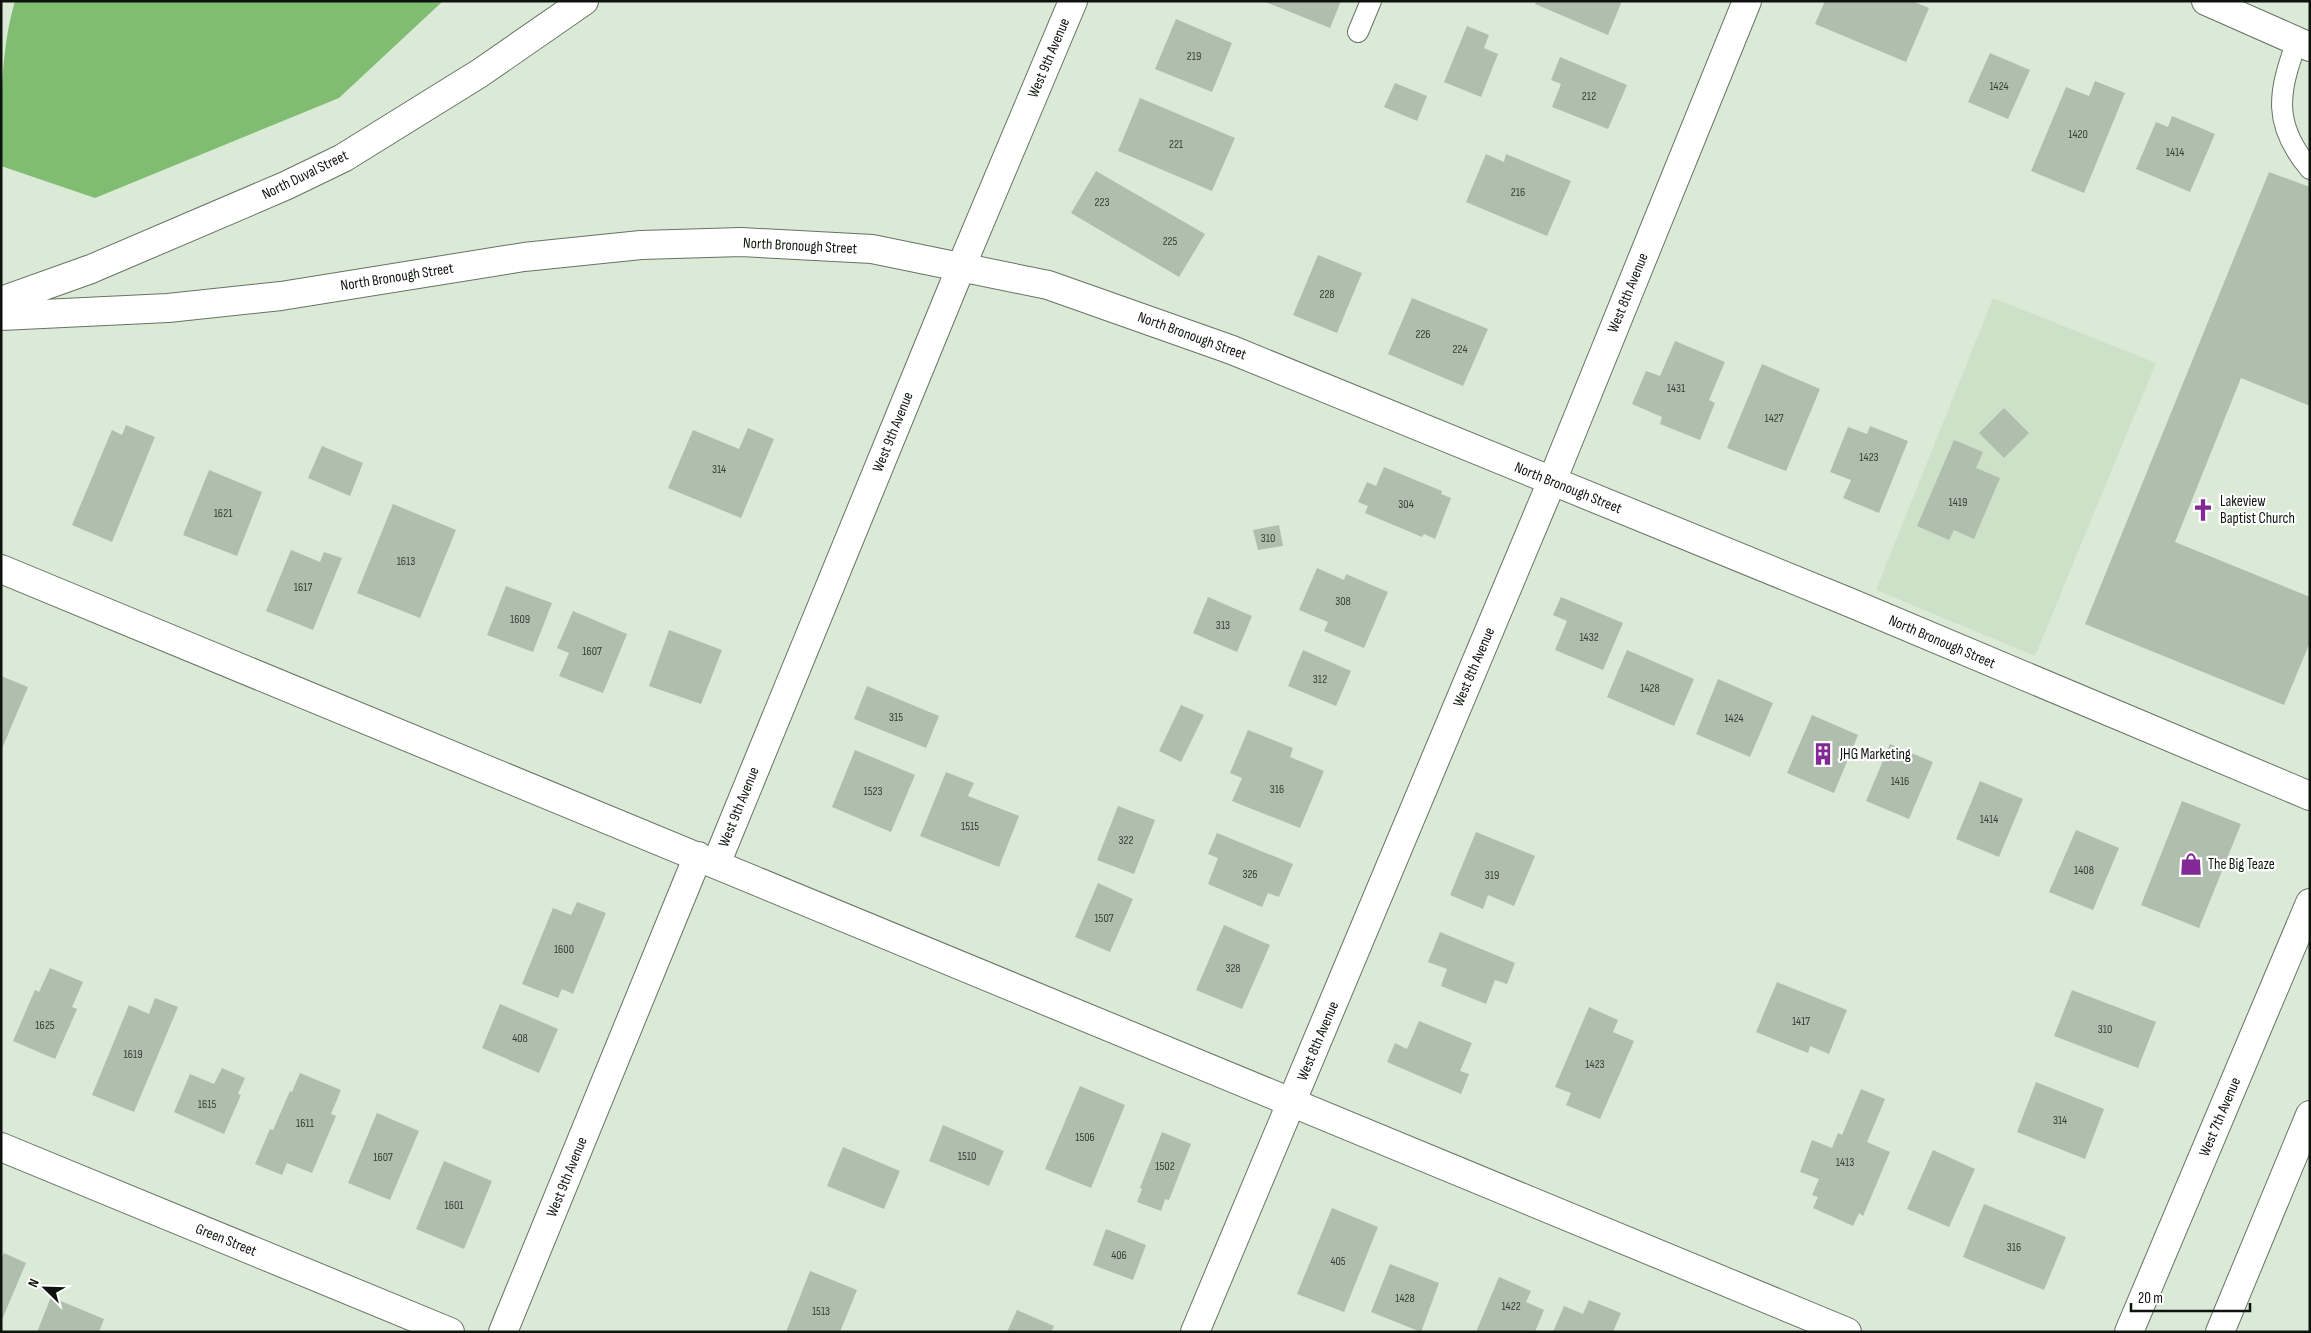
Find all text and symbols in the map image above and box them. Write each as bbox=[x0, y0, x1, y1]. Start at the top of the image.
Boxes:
street label: West 9th Avenue bbox=[1024, 15, 1074, 101]
house number: 219 bbox=[1187, 49, 1201, 64]
house number: 1424 bbox=[1989, 79, 2009, 94]
house number: 212 bbox=[1582, 89, 1596, 104]
house number: 1420 bbox=[2068, 127, 2088, 142]
house number: 221 bbox=[1169, 137, 1184, 152]
house number: 1414 bbox=[2166, 145, 2184, 160]
street label: North Duval Street bbox=[259, 146, 352, 204]
house number: 216 bbox=[1511, 185, 1525, 200]
house number: 223 bbox=[1095, 195, 1109, 210]
street label: North Bronough Street bbox=[743, 234, 858, 258]
house number: 225 bbox=[1163, 234, 1178, 249]
street label: West 8th Avenue bbox=[1603, 250, 1653, 336]
street label: North Bronough Street bbox=[339, 259, 455, 295]
house number: 228 bbox=[1319, 287, 1335, 302]
street label: North Bronough Street bbox=[1135, 308, 1249, 365]
house number: 226 bbox=[1415, 327, 1431, 342]
house number: 224 bbox=[1453, 342, 1467, 357]
house number: 1431 bbox=[1667, 381, 1686, 396]
street label: West 9th Avenue bbox=[868, 389, 918, 475]
house number: 1427 bbox=[1764, 411, 1784, 426]
house number: 1423 bbox=[1859, 450, 1879, 465]
street label: North Bronough Street bbox=[1512, 458, 1625, 518]
house number: 314 bbox=[712, 462, 726, 477]
place label: Lakeview Baptist Church bbox=[2220, 492, 2295, 528]
house number: 1419 bbox=[1949, 495, 1967, 510]
house number: 304 bbox=[1398, 497, 1414, 512]
church icon: Lakeview Baptist Church bbox=[2190, 497, 2216, 523]
house number: 1621 bbox=[214, 506, 233, 521]
house number: 310 bbox=[1261, 531, 1275, 546]
house number: 1613 bbox=[397, 554, 415, 569]
house number: 1617 bbox=[294, 580, 312, 595]
house number: 308 bbox=[1335, 594, 1351, 609]
street label: North Bronough Street bbox=[1886, 611, 1999, 673]
house number: 1609 bbox=[510, 612, 530, 627]
house number: 313 bbox=[1216, 618, 1230, 633]
street label: West 8th Avenue bbox=[1449, 624, 1499, 710]
house number: 1432 bbox=[1579, 630, 1599, 645]
house number: 1607 bbox=[582, 644, 602, 659]
house number: 312 bbox=[1313, 672, 1327, 687]
house number: 1428 bbox=[1640, 681, 1660, 696]
house number: 315 bbox=[889, 710, 903, 725]
house number: 1424 bbox=[1724, 711, 1744, 726]
building icon: JHG Marketing bbox=[1810, 741, 1836, 767]
place label: JHG Marketing bbox=[1839, 745, 1911, 764]
street label: West 9th Avenue bbox=[714, 764, 764, 850]
house number: 1416 bbox=[1891, 774, 1909, 789]
house number: 316 bbox=[1270, 782, 1284, 797]
house number: 1523 bbox=[863, 784, 883, 799]
house number: 1414 bbox=[1980, 812, 1998, 827]
house number: 1515 bbox=[961, 819, 979, 834]
house number: 322 bbox=[1119, 833, 1134, 848]
shop icon: The Big Teaze bbox=[2178, 851, 2204, 877]
place label: The Big Teaze bbox=[2208, 855, 2275, 874]
house number: 1408 bbox=[2074, 863, 2094, 878]
house number: 326 bbox=[1242, 867, 1258, 882]
house number: 319 bbox=[1485, 868, 1499, 883]
house number: 1507 bbox=[1094, 911, 1114, 926]
house number: 1600 bbox=[554, 942, 574, 957]
house number: 328 bbox=[1225, 961, 1241, 976]
street label: West 8th Avenue bbox=[1293, 998, 1343, 1084]
house number: 1417 bbox=[1792, 1014, 1810, 1029]
house number: 1625 bbox=[35, 1018, 55, 1033]
house number: 310 bbox=[2098, 1022, 2112, 1037]
house number: 408 bbox=[512, 1031, 528, 1046]
house number: 1619 bbox=[124, 1047, 142, 1062]
house number: 1423 bbox=[1585, 1057, 1605, 1072]
street label: West 7th Avenue bbox=[2195, 1075, 2245, 1159]
house number: 1615 bbox=[198, 1097, 216, 1112]
house number: 314 bbox=[2053, 1113, 2067, 1128]
house number: 1611 bbox=[296, 1116, 315, 1131]
house number: 1506 bbox=[1075, 1130, 1095, 1145]
street label: West 9th Avenue bbox=[542, 1134, 592, 1220]
house number: 1510 bbox=[958, 1149, 976, 1164]
house number: 1607 bbox=[373, 1150, 393, 1165]
house number: 1413 bbox=[1836, 1155, 1854, 1170]
house number: 1502 bbox=[1155, 1159, 1175, 1174]
house number: 1601 bbox=[444, 1198, 464, 1213]
street label: Green Street bbox=[193, 1219, 260, 1261]
house number: 316 bbox=[2007, 1240, 2021, 1255]
house number: 406 bbox=[1111, 1248, 1127, 1263]
house number: 405 bbox=[1330, 1254, 1346, 1269]
north arrow bbox=[20, 1263, 70, 1313]
text: N bbox=[24, 1276, 43, 1290]
scale bar bbox=[2131, 1280, 2250, 1312]
text: 20 m bbox=[2138, 1289, 2163, 1308]
house number: 1428 bbox=[1395, 1291, 1415, 1306]
house number: 1422 bbox=[1501, 1299, 1521, 1314]
house number: 1513 bbox=[812, 1304, 830, 1319]

